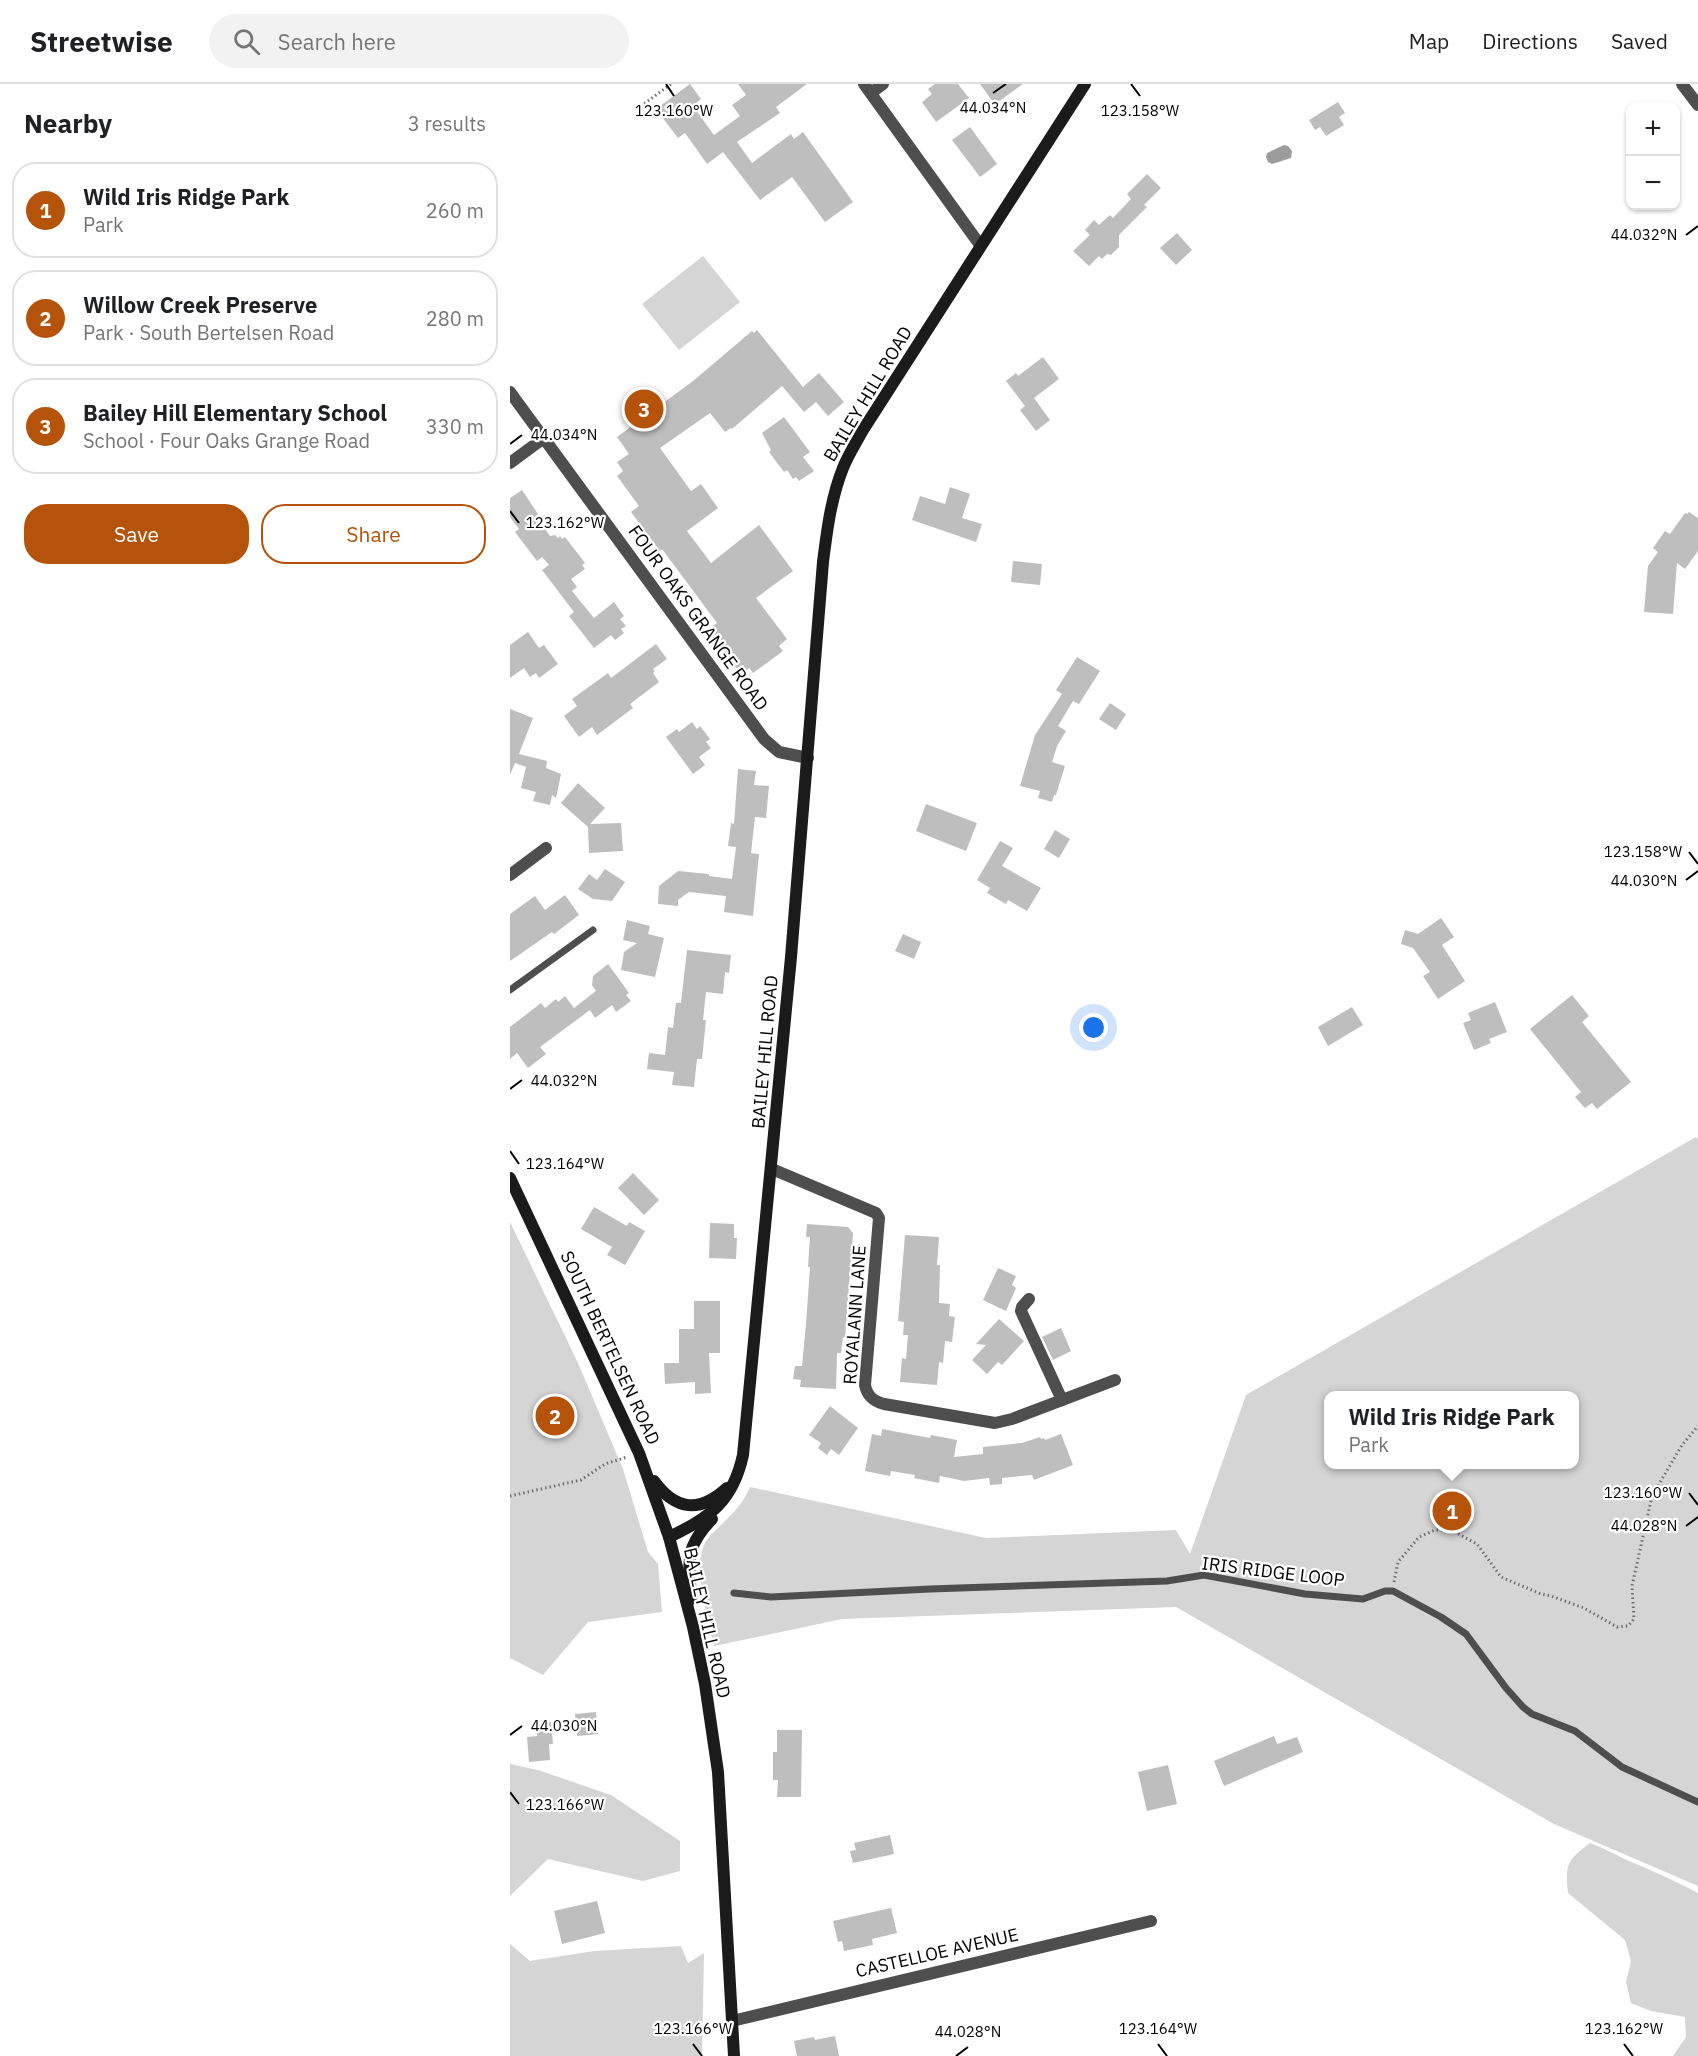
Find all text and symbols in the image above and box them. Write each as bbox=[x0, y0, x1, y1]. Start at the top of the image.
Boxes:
search box bbox=[209, 14, 629, 68]
text: Streetwise bbox=[30, 23, 173, 60]
icon: search bbox=[230, 25, 263, 58]
text: Search here bbox=[278, 27, 396, 56]
text: Map bbox=[1409, 27, 1449, 55]
text: Directions bbox=[1482, 27, 1578, 55]
text: Saved bbox=[1611, 27, 1668, 55]
text: 44.034°N bbox=[960, 98, 1026, 117]
text: 123.160°W bbox=[635, 101, 714, 120]
text: 123.158°W bbox=[1101, 101, 1180, 120]
map controls bbox=[1626, 102, 1680, 210]
button: + bbox=[1626, 102, 1680, 156]
text: Nearby bbox=[24, 106, 112, 140]
text: 3 results bbox=[408, 110, 486, 137]
button: − bbox=[1626, 156, 1680, 210]
text: Wild Iris Ridge Park bbox=[83, 182, 289, 211]
text: 1 bbox=[40, 197, 52, 224]
text: 260 m bbox=[426, 197, 484, 224]
text: Park bbox=[83, 211, 123, 238]
text: 44.032°N bbox=[1611, 225, 1677, 244]
text: Willow Creek Preserve bbox=[83, 290, 317, 319]
text: 2 bbox=[40, 305, 52, 332]
text: 280 m bbox=[426, 305, 484, 332]
text: Park · South Bertelsen Road bbox=[83, 319, 334, 346]
street label: BAILEY HILL ROAD bbox=[818, 322, 917, 466]
pin: 3 bbox=[624, 386, 664, 432]
text: Bailey Hill Elementary School bbox=[83, 398, 387, 427]
text: 3 bbox=[40, 413, 52, 440]
text: 330 m bbox=[426, 413, 484, 440]
text: 44.034°N bbox=[531, 425, 597, 444]
text: School · Four Oaks Grange Road bbox=[83, 427, 370, 454]
button: Save bbox=[24, 504, 249, 564]
button: Share bbox=[261, 504, 486, 564]
text: 123.162°W bbox=[526, 513, 605, 532]
street label: FOUR OAKS GRANGE ROAD bbox=[623, 521, 773, 715]
text: 123.158°W bbox=[1604, 842, 1683, 861]
text: 44.030°N bbox=[1611, 871, 1677, 890]
street label: BAILEY HILL ROAD bbox=[746, 974, 783, 1130]
your location bbox=[1079, 1013, 1108, 1042]
text: 44.032°N bbox=[531, 1071, 597, 1090]
text: 123.164°W bbox=[526, 1154, 605, 1173]
street label: ROYALANN LANE bbox=[838, 1245, 871, 1385]
street label: SOUTH BERTELSEN ROAD bbox=[555, 1247, 666, 1448]
popup bbox=[1324, 1391, 1579, 1469]
pin: 2 bbox=[536, 1394, 574, 1438]
text: Wild Iris Ridge Park bbox=[1348, 1402, 1555, 1431]
text: Park bbox=[1348, 1431, 1389, 1458]
text: 123.160°W bbox=[1604, 1483, 1683, 1502]
pin: 1 bbox=[1432, 1488, 1472, 1534]
text: 44.028°N bbox=[1611, 1516, 1677, 1535]
street label: BAILEY HILL ROAD bbox=[679, 1545, 736, 1701]
street label: IRIS RIDGE LOOP bbox=[1200, 1551, 1346, 1592]
text: 44.030°N bbox=[531, 1716, 597, 1735]
text: 123.166°W bbox=[526, 1795, 605, 1814]
street label: CASTELLOE AVENUE bbox=[853, 1923, 1021, 1982]
text: 123.166°W bbox=[654, 2019, 733, 2038]
text: 123.164°W bbox=[1119, 2019, 1198, 2038]
text: 123.162°W bbox=[1585, 2019, 1664, 2038]
text: 44.028°N bbox=[935, 2022, 1001, 2041]

